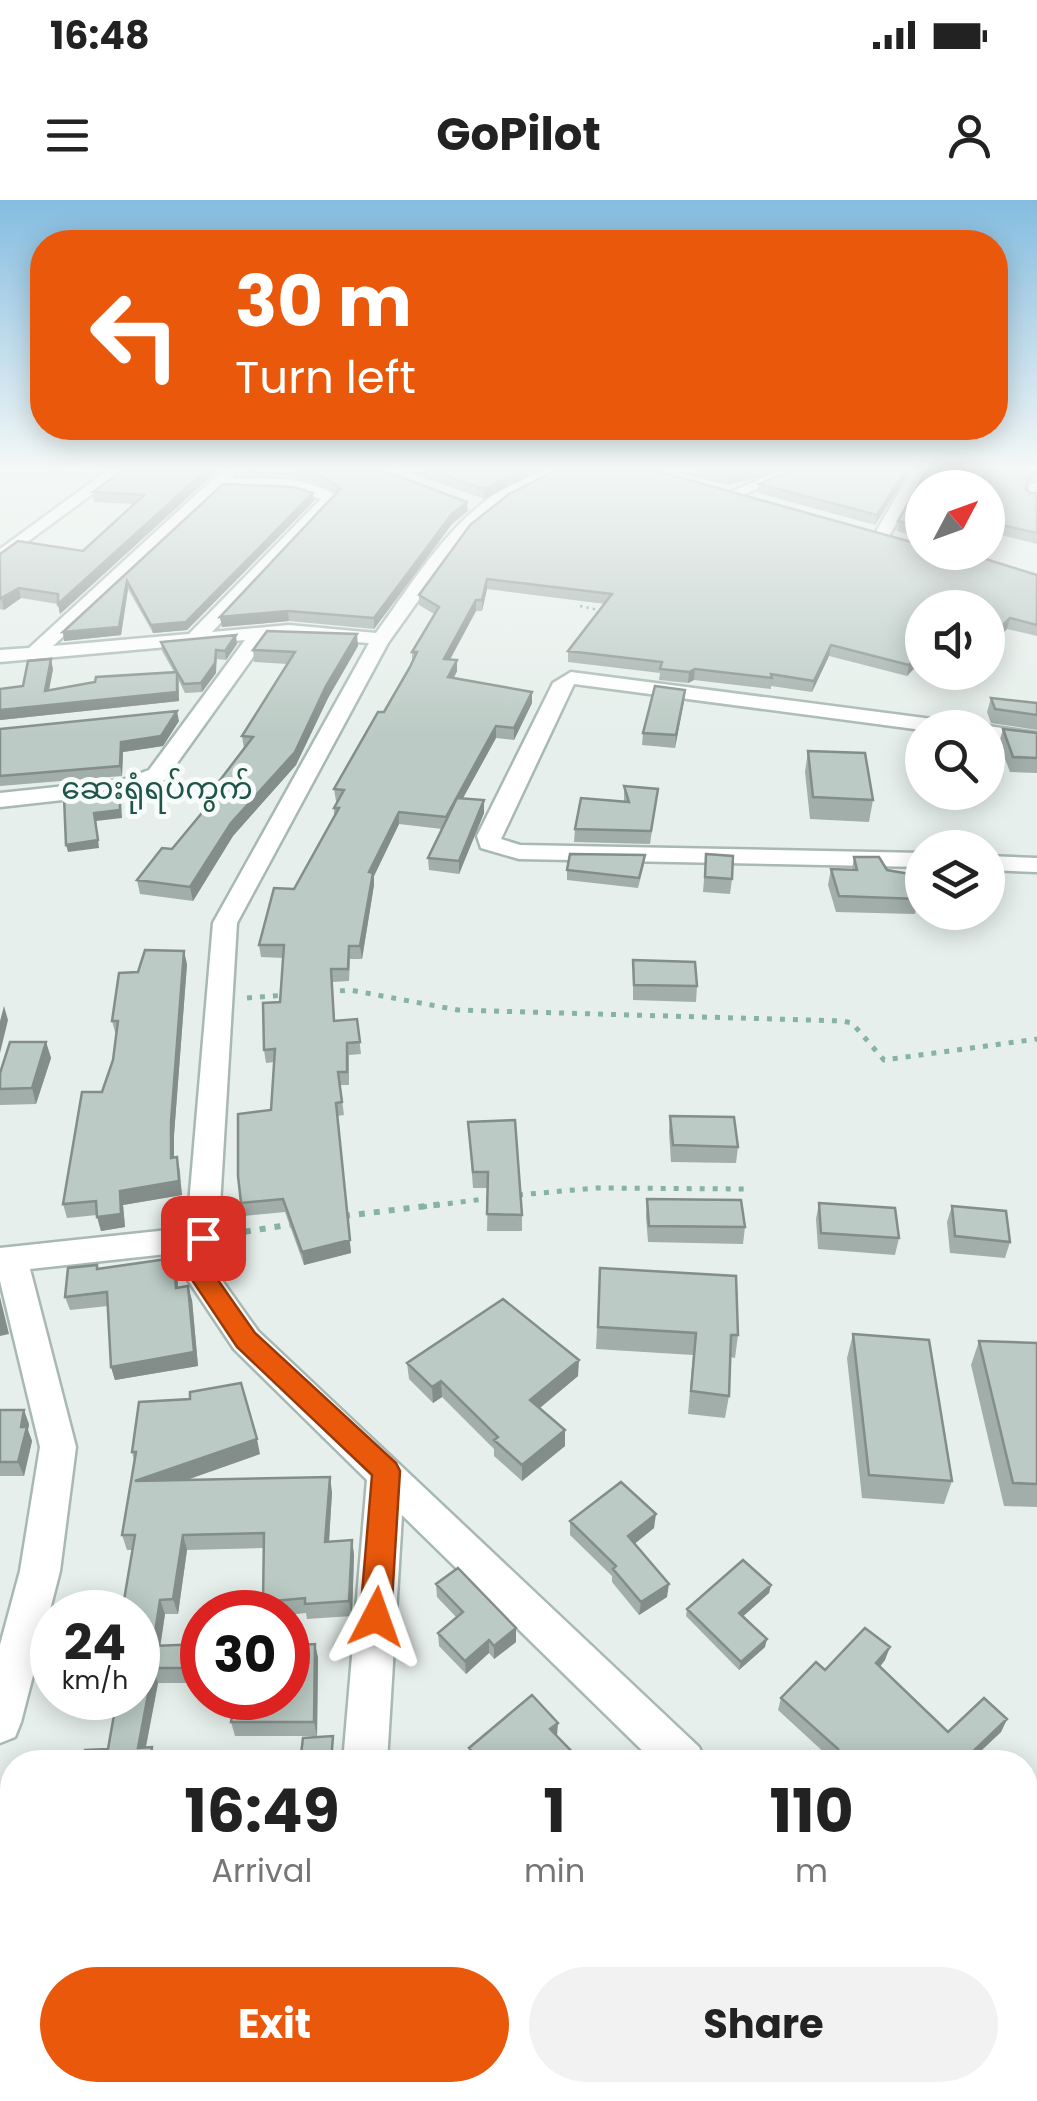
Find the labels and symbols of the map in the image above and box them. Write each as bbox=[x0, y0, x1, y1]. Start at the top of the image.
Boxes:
north arrow bbox=[905, 470, 1005, 570]
district label: ဆေးရုံရပ်ကွက် bbox=[61, 767, 253, 814]
pin bbox=[161, 1196, 246, 1281]
position arrow bbox=[324, 1565, 428, 1669]
speed limit sign: 30 bbox=[180, 1590, 310, 1720]

